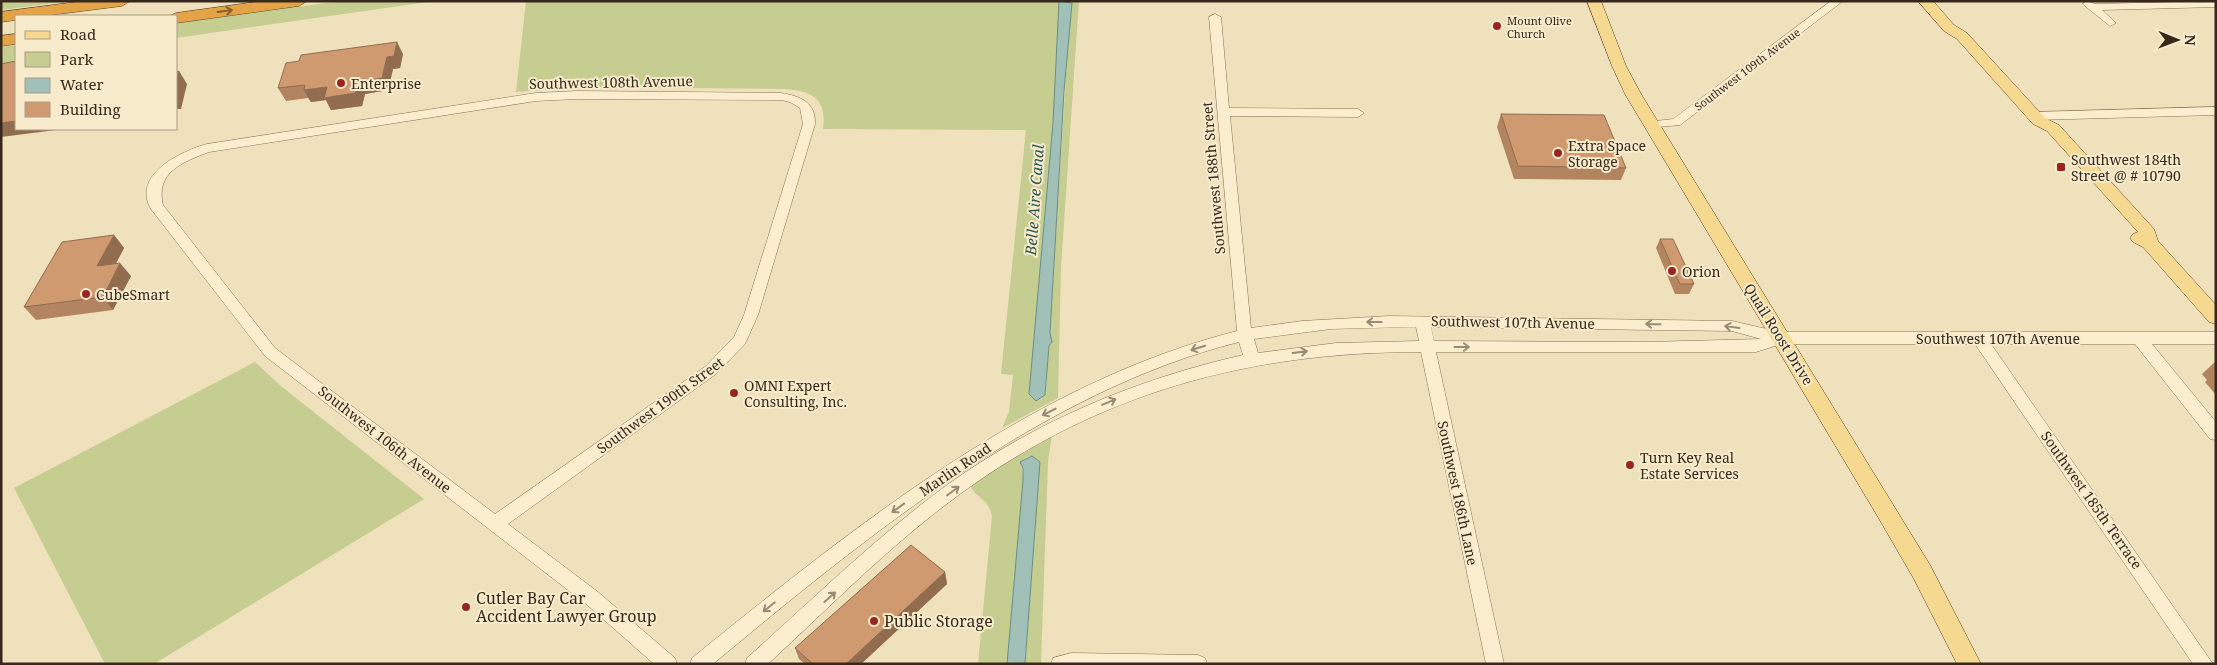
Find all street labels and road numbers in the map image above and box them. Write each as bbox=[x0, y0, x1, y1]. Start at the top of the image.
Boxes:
street label: Southwest 109th Avenue bbox=[1691, 24, 1803, 114]
street label: Southwest 108th Avenue bbox=[529, 71, 693, 93]
street label: Southwest 188th Street bbox=[1197, 101, 1229, 255]
street label: Quail Roost Drive bbox=[1740, 279, 1818, 389]
street label: Southwest 107th Avenue bbox=[1431, 311, 1595, 333]
street label: Southwest 107th Avenue bbox=[1916, 329, 2080, 348]
street label: Southwest 190th Street bbox=[593, 352, 727, 458]
street label: Southwest 106th Avenue bbox=[315, 381, 455, 497]
street label: Southwest 186th Lane bbox=[1433, 419, 1483, 567]
street label: Southwest 185th Terrace bbox=[2037, 427, 2147, 573]
street label: Marlin Road bbox=[915, 438, 995, 500]

